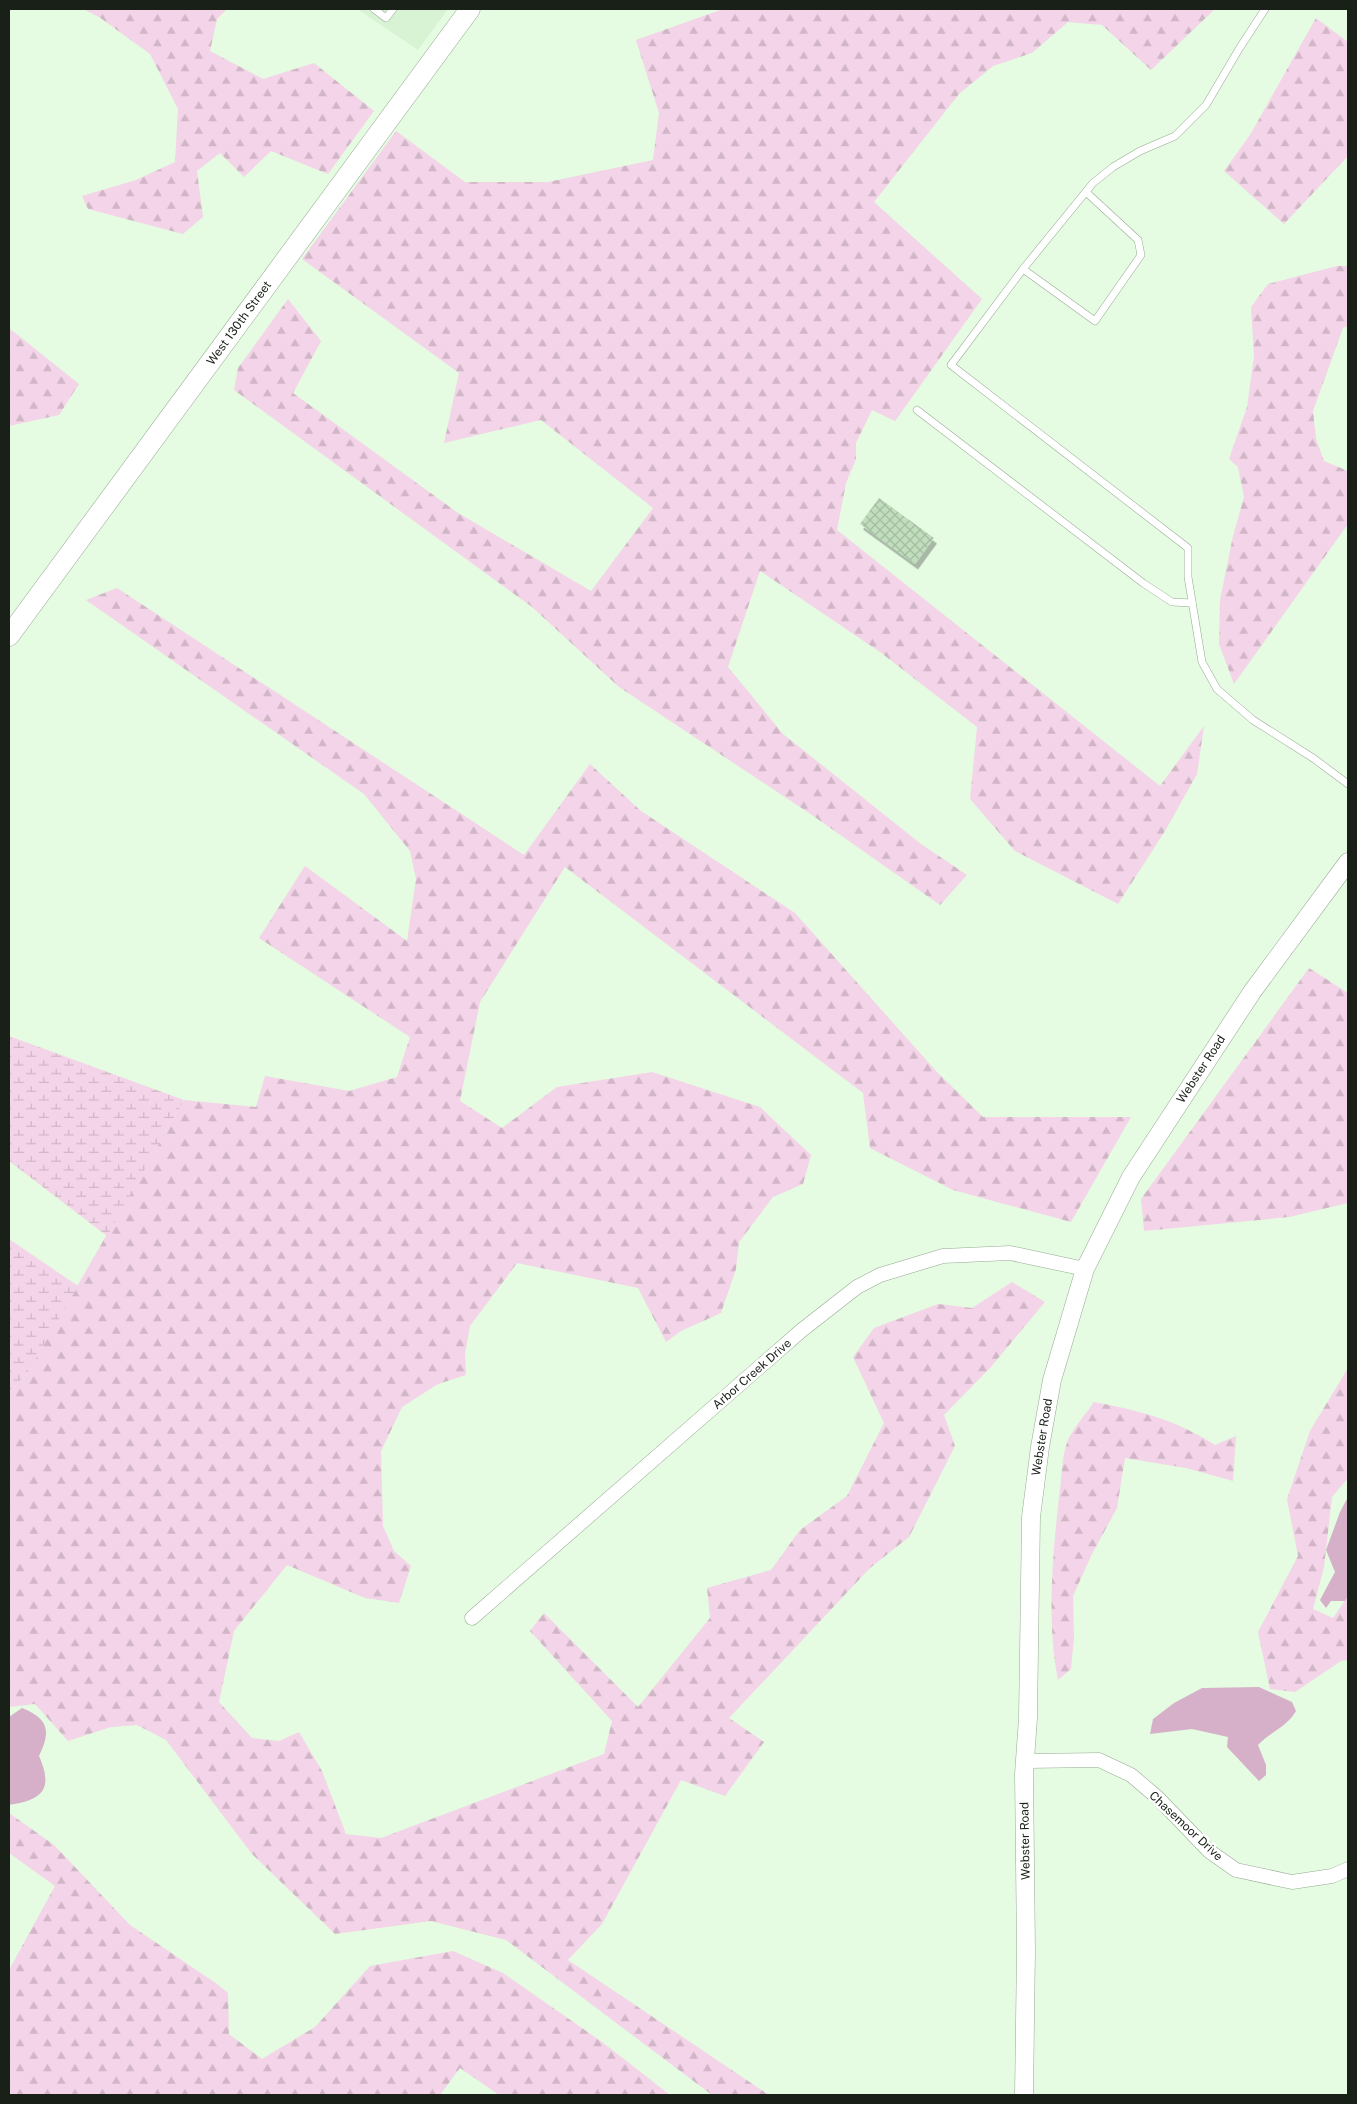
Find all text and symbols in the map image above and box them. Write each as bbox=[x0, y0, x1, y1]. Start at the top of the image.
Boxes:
street label: West 130th Street bbox=[204, 278, 274, 368]
street label: Webster Road bbox=[1174, 1032, 1228, 1106]
street label: Arbor Creek Drive bbox=[710, 1336, 794, 1412]
street label: Webster Road bbox=[1029, 1397, 1055, 1477]
street label: Chasemoor Drive bbox=[1147, 1789, 1226, 1864]
street label: Webster Road bbox=[1017, 1802, 1033, 1880]

